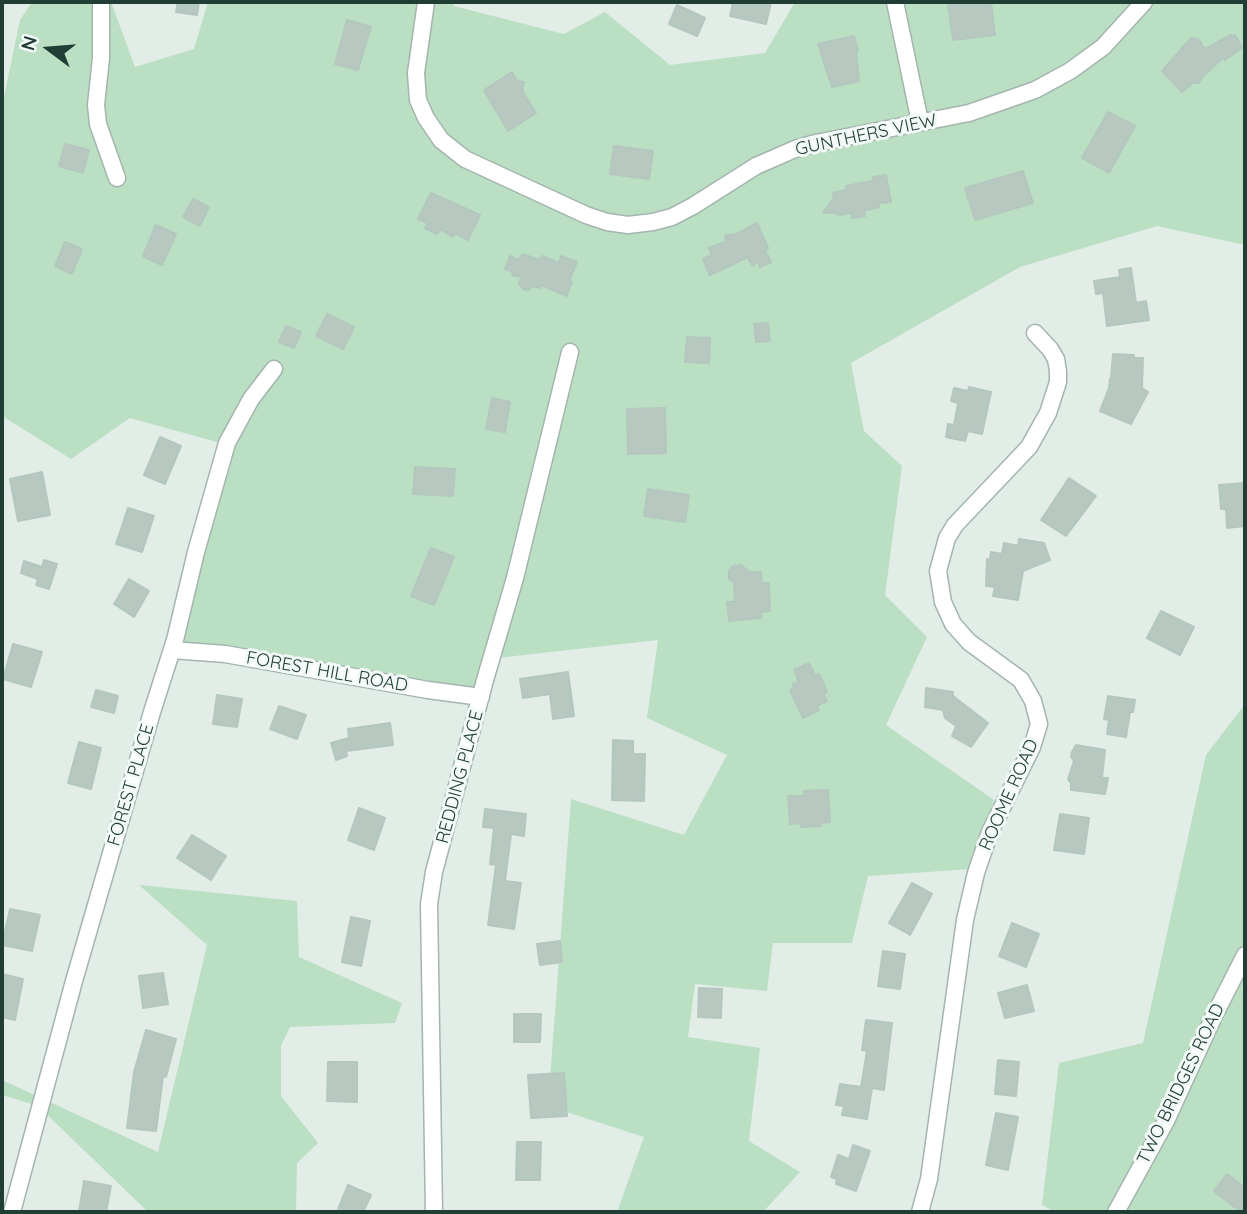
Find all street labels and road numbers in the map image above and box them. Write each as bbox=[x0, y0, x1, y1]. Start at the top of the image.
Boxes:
street label: GUNTHERS VIEW bbox=[793, 110, 939, 160]
street label: FOREST HILL ROAD bbox=[245, 647, 409, 697]
street label: REDDING PLACE bbox=[432, 708, 488, 846]
street label: FOREST PLACE bbox=[103, 722, 159, 848]
street label: ROOME ROAD bbox=[975, 736, 1043, 854]
street label: TWO BRIDGES ROAD bbox=[1133, 1000, 1229, 1168]

